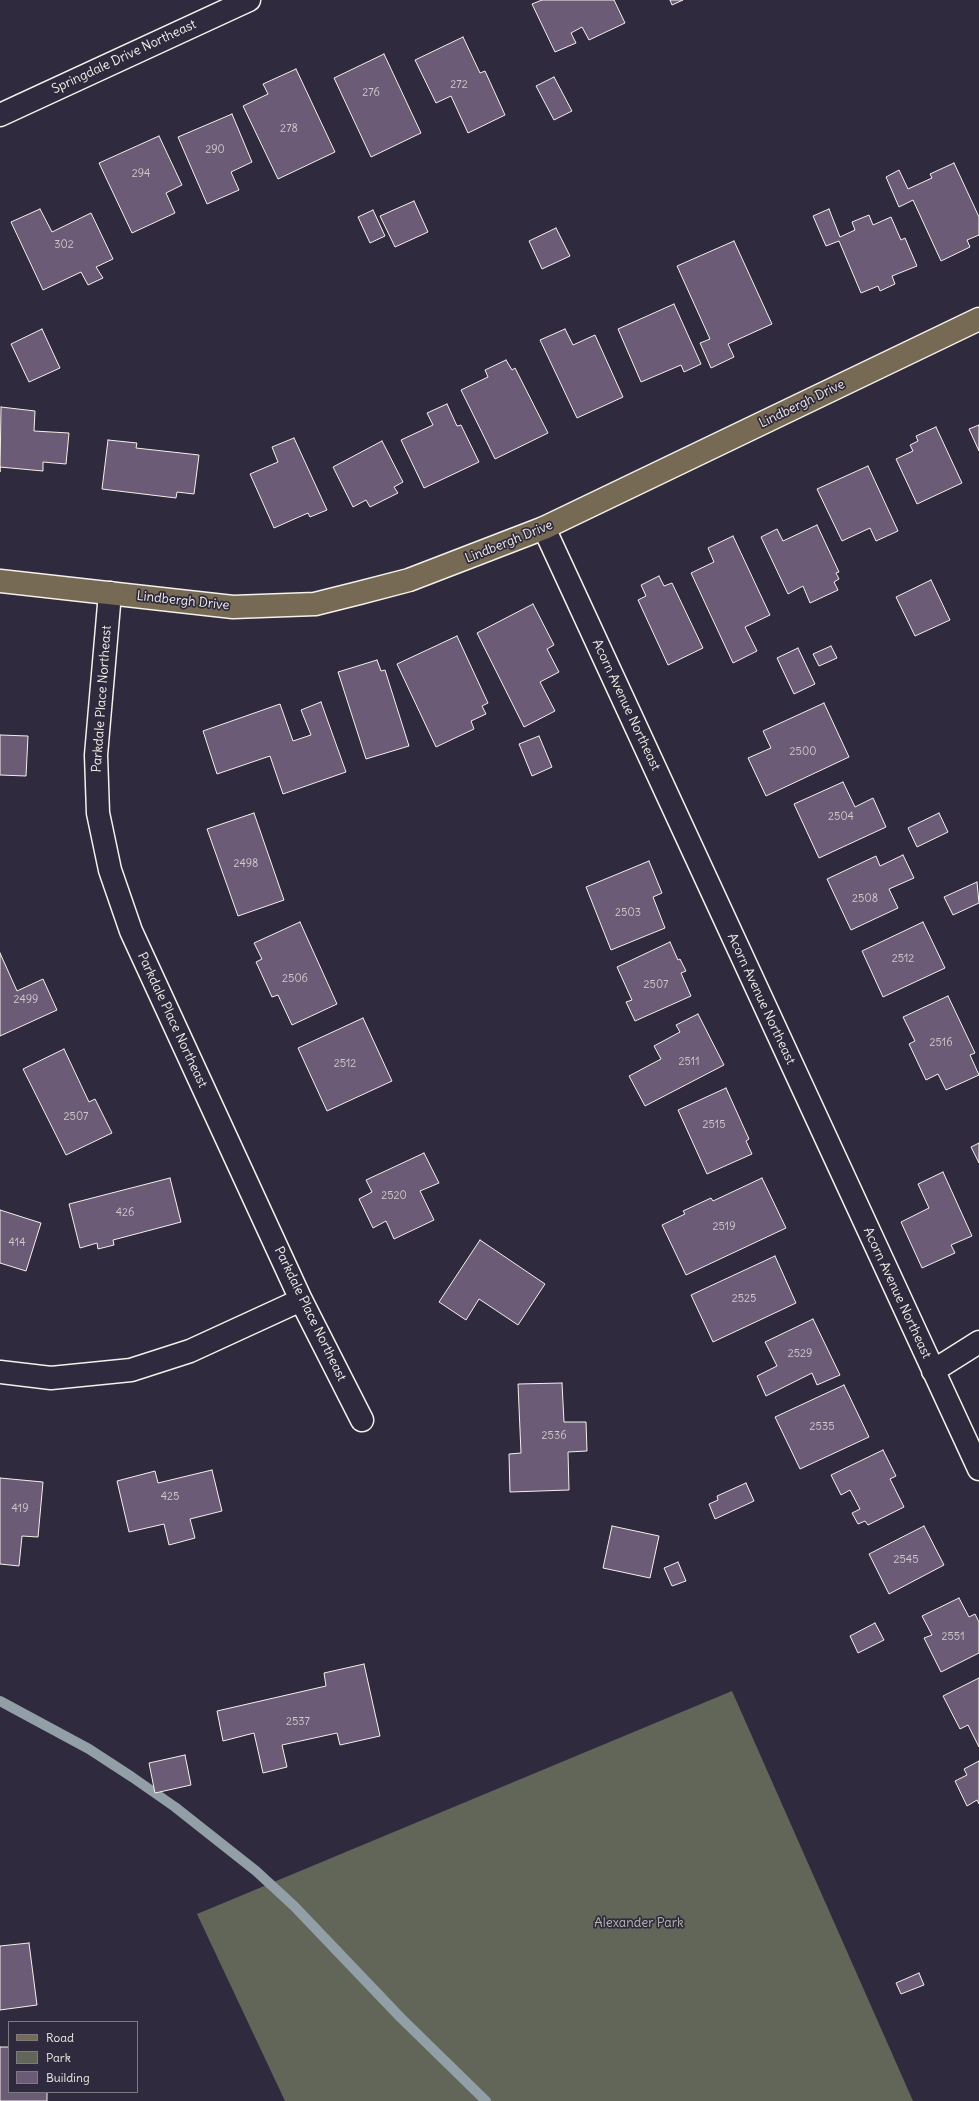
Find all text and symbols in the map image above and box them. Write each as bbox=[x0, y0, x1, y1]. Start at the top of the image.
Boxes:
street label: Springdale Drive Northeast bbox=[49, 17, 199, 97]
house number: 272 bbox=[450, 78, 468, 92]
house number: 276 bbox=[362, 86, 380, 100]
house number: 278 bbox=[280, 122, 298, 136]
house number: 290 bbox=[205, 143, 225, 157]
house number: 294 bbox=[132, 167, 150, 181]
house number: 302 bbox=[54, 238, 74, 252]
street label: Lindbergh Drive bbox=[757, 377, 847, 431]
street label: Lindbergh Drive bbox=[463, 517, 555, 567]
street label: Lindbergh Drive bbox=[136, 588, 230, 614]
street label: Parkdale Place Northeast bbox=[89, 625, 115, 773]
street label: Acorn Avenue Northeast bbox=[589, 637, 663, 773]
house number: 2500 bbox=[790, 745, 816, 759]
house number: 2504 bbox=[828, 810, 854, 824]
house number: 2498 bbox=[234, 857, 258, 871]
house number: 2508 bbox=[852, 892, 878, 906]
house number: 2503 bbox=[615, 906, 641, 920]
street label: Acorn Avenue Northeast bbox=[724, 931, 798, 1067]
street label: Parkdale Place Northeast bbox=[134, 950, 210, 1090]
house number: 2512 bbox=[892, 952, 914, 966]
house number: 2506 bbox=[282, 972, 308, 986]
house number: 2507 bbox=[644, 978, 668, 992]
house number: 2499 bbox=[14, 993, 38, 1007]
house number: 2516 bbox=[929, 1036, 953, 1050]
house number: 2511 bbox=[678, 1055, 700, 1069]
house number: 2512 bbox=[334, 1057, 356, 1071]
house number: 2507 bbox=[64, 1110, 88, 1124]
house number: 2515 bbox=[702, 1118, 726, 1132]
house number: 2520 bbox=[381, 1189, 407, 1203]
house number: 426 bbox=[116, 1206, 134, 1220]
house number: 2519 bbox=[712, 1220, 736, 1234]
street label: Acorn Avenue Northeast bbox=[860, 1225, 934, 1361]
house number: 414 bbox=[9, 1236, 25, 1250]
street label: Parkdale Place Northeast bbox=[271, 1244, 349, 1384]
house number: 2525 bbox=[732, 1292, 756, 1306]
house number: 2529 bbox=[788, 1347, 812, 1361]
house number: 2535 bbox=[810, 1420, 834, 1434]
house number: 2536 bbox=[542, 1429, 566, 1443]
house number: 425 bbox=[161, 1490, 179, 1504]
house number: 419 bbox=[12, 1502, 28, 1516]
house number: 2545 bbox=[893, 1553, 919, 1567]
house number: 2551 bbox=[941, 1630, 965, 1644]
house number: 2537 bbox=[286, 1715, 310, 1729]
park label: Alexander Park bbox=[594, 1915, 684, 1931]
legend bbox=[8, 2021, 138, 2093]
text: Road bbox=[46, 2030, 74, 2045]
text: Park bbox=[46, 2050, 71, 2065]
text: Building bbox=[46, 2070, 90, 2085]

